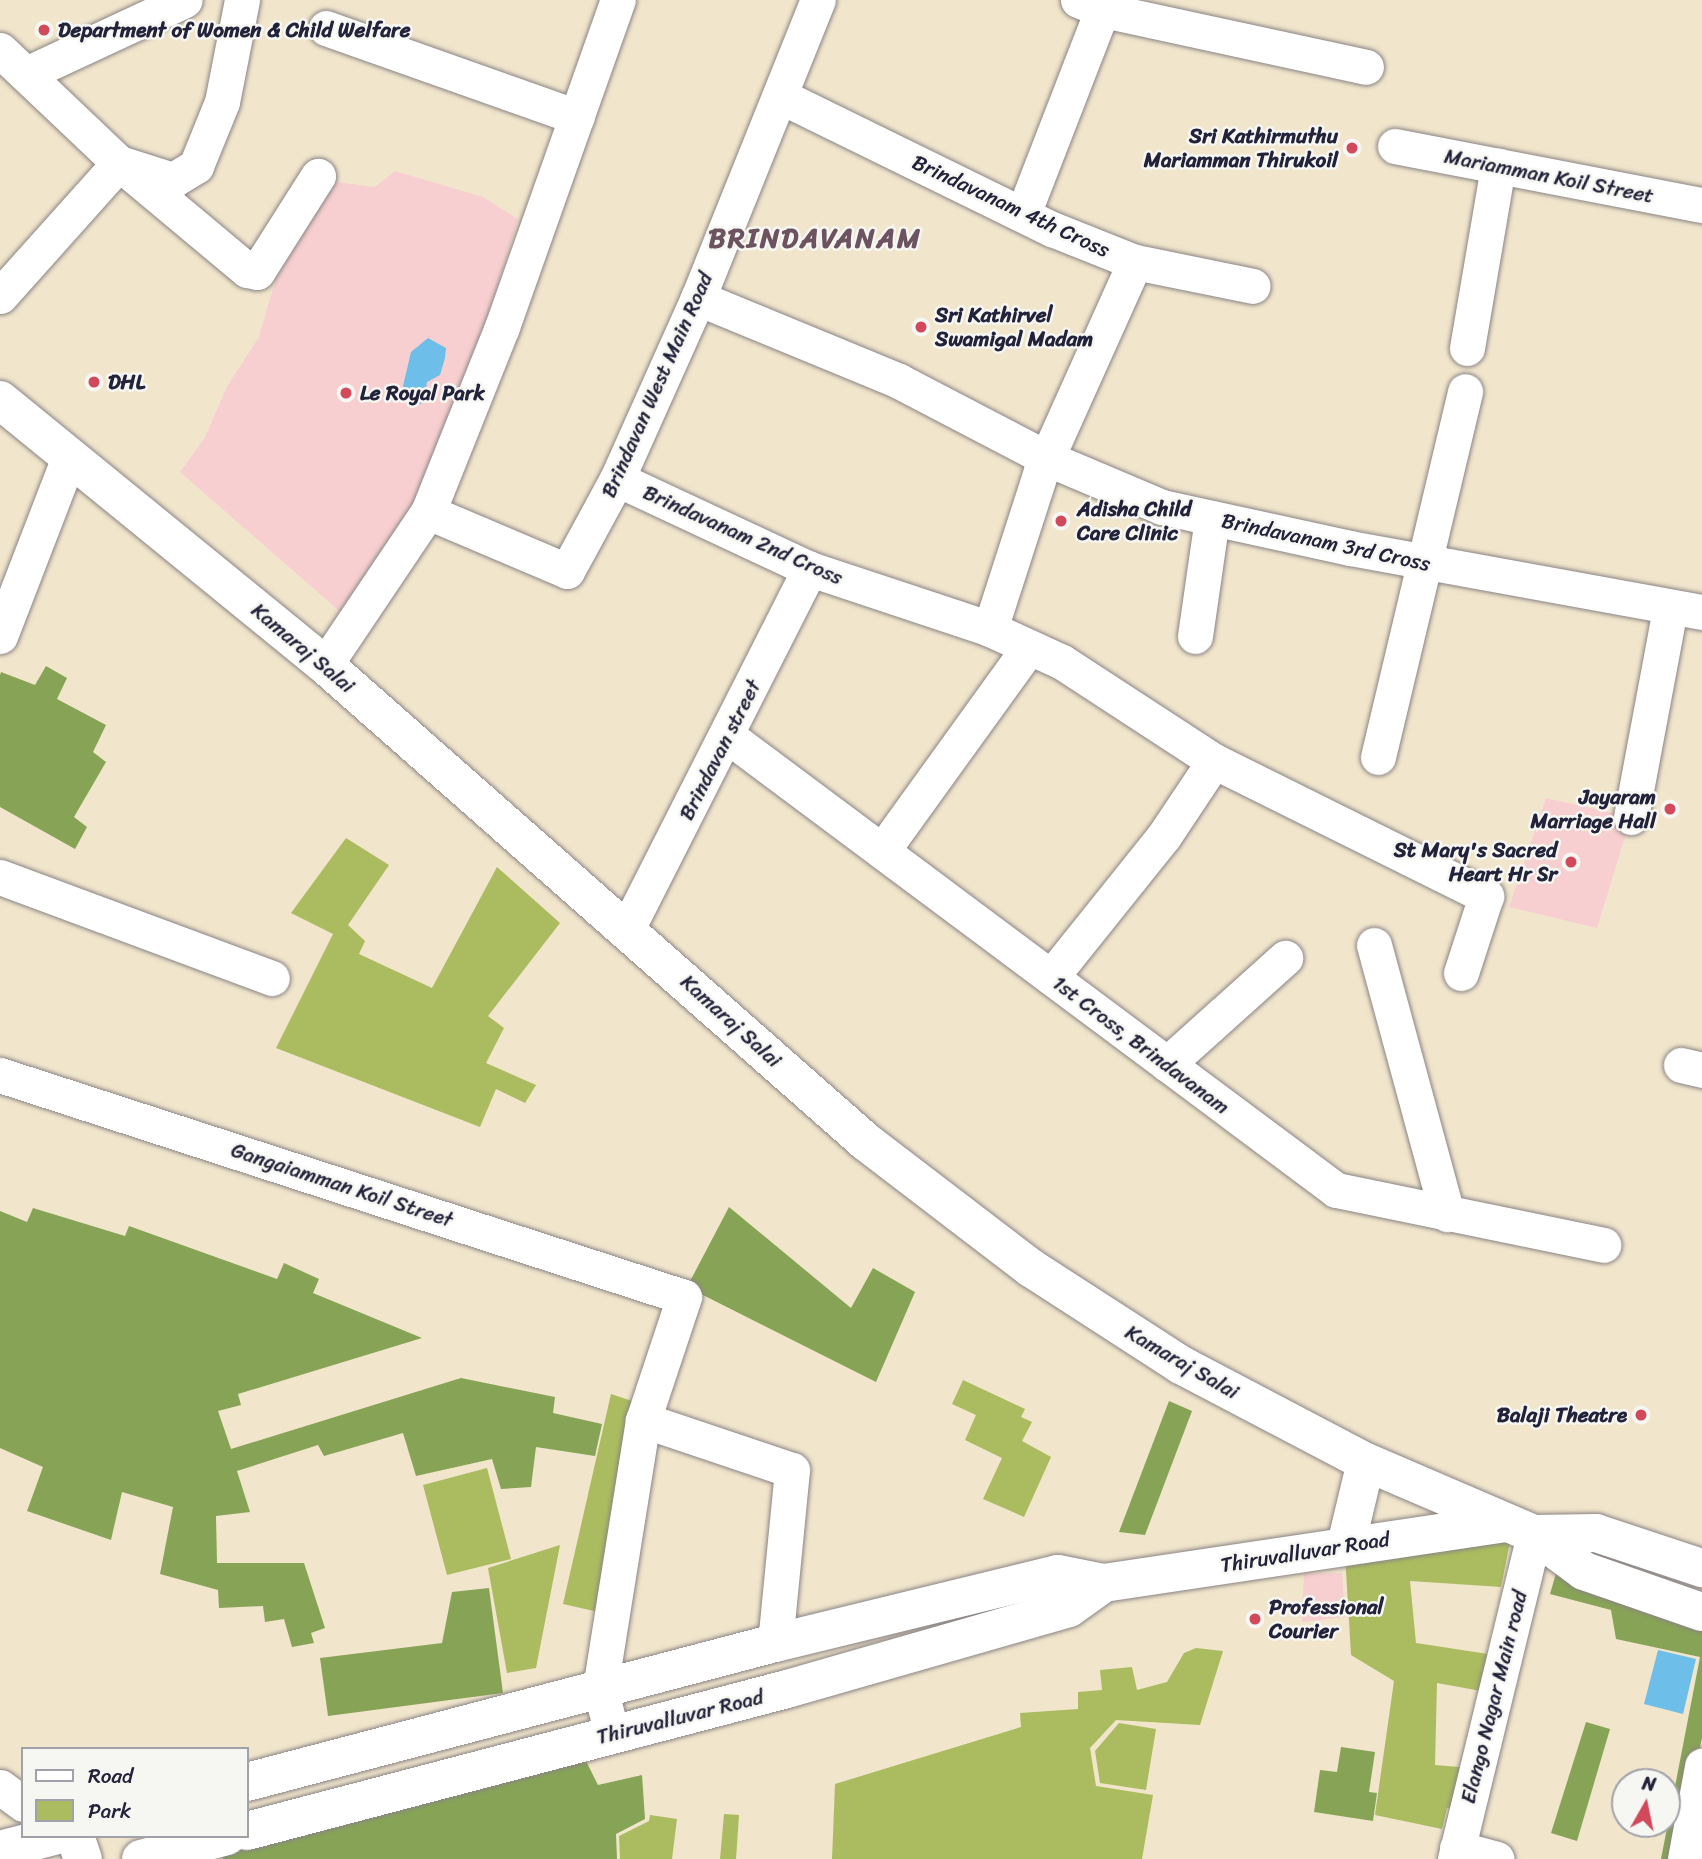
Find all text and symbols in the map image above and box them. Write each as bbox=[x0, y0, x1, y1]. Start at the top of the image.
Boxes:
place label: Department of Women & Child Welfare bbox=[58, 17, 410, 43]
marker: Department of Women & Child Welfare bbox=[36, 22, 52, 38]
place label: Sri Kathirmuthu Mariamman Thirukoil bbox=[1144, 123, 1338, 173]
marker: Sri Kathirmuthu Mariamman Thirukoil bbox=[1344, 140, 1360, 156]
street label: Mariamman Koil Street bbox=[1442, 143, 1656, 209]
street label: Brindavanam 4th Cross bbox=[909, 149, 1113, 263]
district label: BRINDAVANAM bbox=[707, 221, 923, 255]
street label: Brindavan West Main Road bbox=[596, 268, 718, 502]
place label: Sri Kathirvel Swamigal Madam bbox=[935, 302, 1093, 352]
marker: Sri Kathirvel Swamigal Madam bbox=[913, 319, 929, 335]
place label: DHL bbox=[108, 369, 145, 395]
marker: DHL bbox=[86, 374, 102, 390]
place label: Le Royal Park bbox=[360, 380, 485, 406]
marker: Le Royal Park bbox=[338, 385, 354, 401]
street label: Brindavanam 2nd Cross bbox=[640, 480, 846, 590]
place label: Adisha Child Care Clinic bbox=[1077, 496, 1191, 546]
street label: Brindavanam 3rd Cross bbox=[1220, 508, 1432, 576]
marker: Adisha Child Care Clinic bbox=[1051, 511, 1071, 531]
street label: Kamaraj Salai bbox=[246, 598, 360, 698]
street label: Brindavan street bbox=[673, 675, 767, 825]
place label: Jayaram Marriage Hall bbox=[1531, 784, 1656, 834]
marker: Jayaram Marriage Hall bbox=[1662, 801, 1678, 817]
place label: St Mary's Sacred Heart Hr Sr bbox=[1395, 837, 1557, 887]
marker: St Mary's Sacred Heart Hr Sr bbox=[1563, 854, 1579, 870]
street label: Kamaraj Salai bbox=[675, 969, 787, 1073]
street label: 1st Cross, Brindavanam bbox=[1048, 971, 1234, 1119]
street label: Gangaiamman Koil Street bbox=[227, 1137, 457, 1233]
street label: Kamaraj Salai bbox=[1121, 1319, 1243, 1405]
place label: Balaji Theatre bbox=[1497, 1402, 1627, 1428]
marker: Balaji Theatre bbox=[1633, 1407, 1649, 1423]
street label: Thiruvalluvar Road bbox=[1218, 1526, 1392, 1578]
street label: Elango Nagar Main road bbox=[1455, 1588, 1533, 1806]
place label: Professional Courier bbox=[1269, 1594, 1384, 1644]
marker: Professional Courier bbox=[1247, 1611, 1263, 1627]
street label: Thiruvalluvar Road bbox=[594, 1684, 766, 1750]
legend bbox=[21, 1747, 248, 1838]
text: Road bbox=[88, 1757, 133, 1795]
text: N bbox=[1640, 1766, 1658, 1801]
north arrow bbox=[1611, 1768, 1681, 1838]
text: Park bbox=[88, 1792, 131, 1830]

